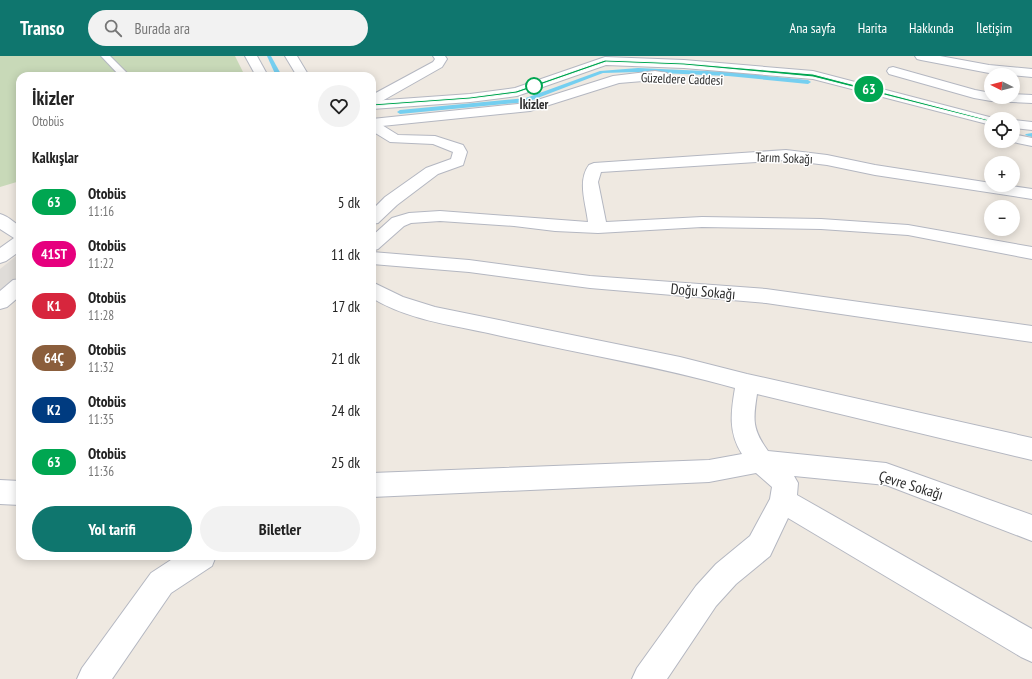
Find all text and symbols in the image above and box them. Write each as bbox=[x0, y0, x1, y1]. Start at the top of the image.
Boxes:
search box bbox=[88, 10, 368, 46]
text: Transo bbox=[20, 16, 64, 40]
icon: search bbox=[102, 17, 124, 39]
text: Burada ara bbox=[134, 19, 190, 38]
text: Ana sayfa bbox=[790, 19, 836, 37]
text: Harita bbox=[858, 19, 887, 37]
text: Hakkında bbox=[909, 19, 954, 37]
text: İletişim bbox=[976, 19, 1012, 37]
north arrow bbox=[984, 68, 1020, 104]
map controls bbox=[984, 68, 1020, 236]
street label: Güzeldere Caddesi bbox=[640, 69, 724, 89]
line badge: 63 bbox=[851, 76, 887, 102]
marker: İkizler bbox=[525, 77, 543, 95]
text: 63 bbox=[862, 80, 876, 98]
button: heart bbox=[318, 85, 360, 127]
text: İkizler bbox=[32, 86, 74, 110]
place label: İkizler bbox=[520, 96, 549, 113]
button: locate bbox=[984, 112, 1020, 148]
text: Otobüs bbox=[32, 113, 64, 130]
text: Kalkışlar bbox=[32, 148, 78, 167]
street label: Tarım Sokağı bbox=[755, 149, 813, 167]
button: + bbox=[984, 156, 1020, 192]
text: Otobüs bbox=[88, 184, 126, 203]
text: 63 bbox=[47, 193, 61, 211]
text: 5 dk bbox=[338, 193, 360, 212]
button: − bbox=[984, 200, 1020, 236]
text: 11:16 bbox=[88, 203, 114, 220]
text: Otobüs bbox=[88, 236, 126, 255]
text: 41ST bbox=[41, 245, 67, 263]
text: 11 dk bbox=[331, 245, 360, 264]
text: 11:22 bbox=[88, 255, 114, 272]
street label: Doğu Sokağı bbox=[670, 279, 736, 303]
text: Otobüs bbox=[88, 288, 126, 307]
text: K1 bbox=[47, 297, 61, 315]
text: 17 dk bbox=[332, 297, 360, 316]
text: 11:28 bbox=[88, 307, 114, 324]
text: Otobüs bbox=[88, 340, 126, 359]
text: 64Ç bbox=[44, 349, 64, 367]
text: 21 dk bbox=[331, 349, 360, 368]
text: 11:32 bbox=[88, 359, 114, 376]
text: Otobüs bbox=[88, 392, 126, 411]
text: K2 bbox=[47, 401, 61, 419]
text: 24 dk bbox=[331, 401, 360, 420]
text: 11:35 bbox=[88, 411, 114, 428]
text: Otobüs bbox=[88, 444, 126, 463]
text: 63 bbox=[47, 453, 61, 471]
text: 25 dk bbox=[331, 453, 360, 472]
text: 11:36 bbox=[88, 463, 114, 480]
street label: Çevre Sokağı bbox=[877, 466, 945, 504]
button: Yol tarifi bbox=[32, 506, 192, 552]
button: Biletler bbox=[200, 506, 360, 552]

